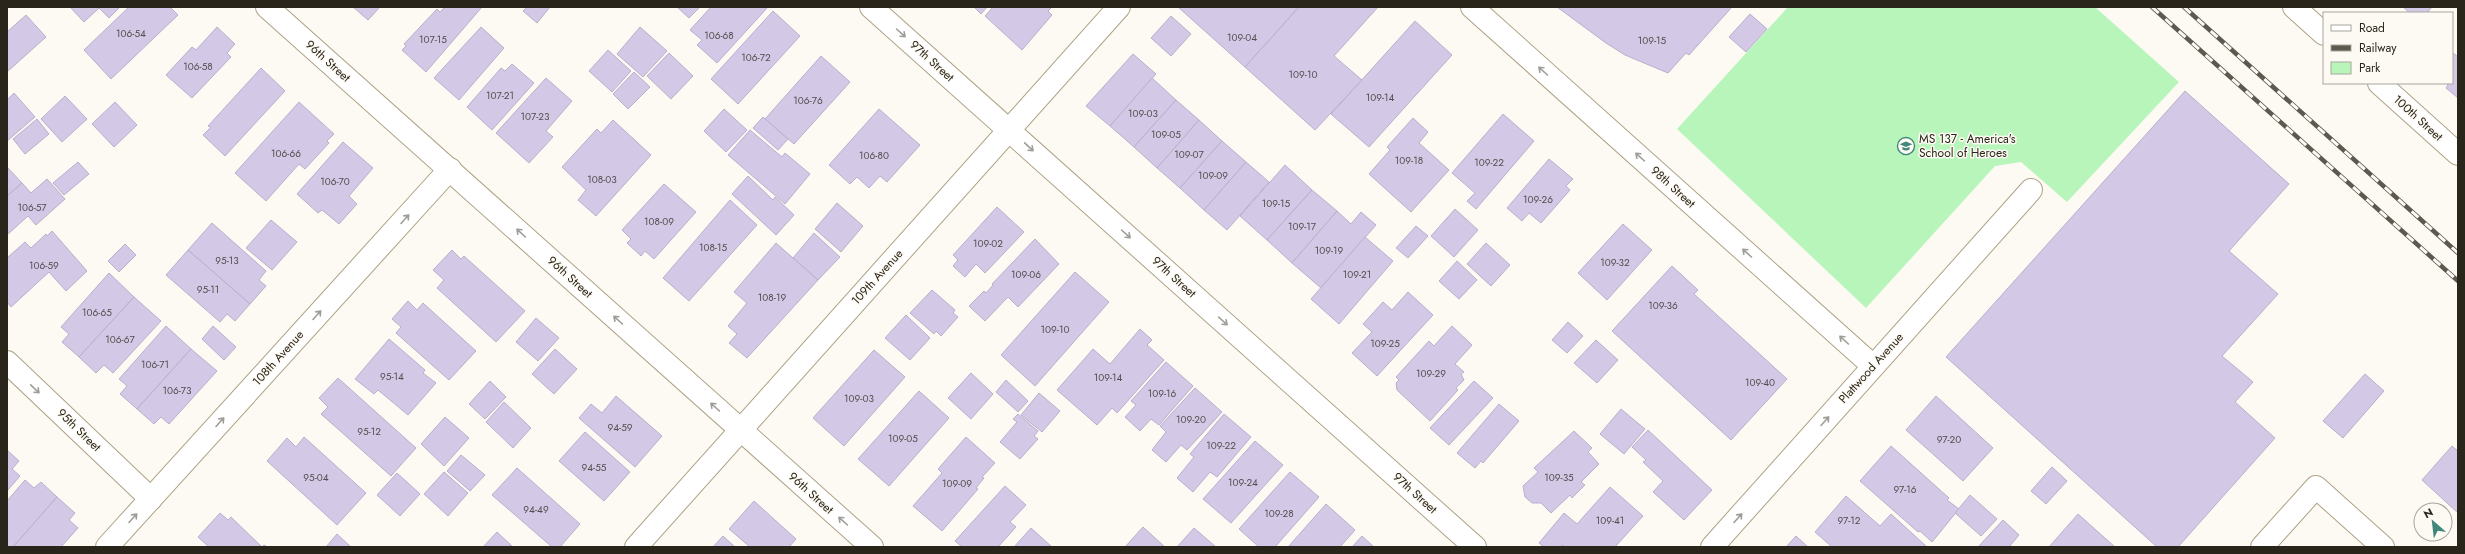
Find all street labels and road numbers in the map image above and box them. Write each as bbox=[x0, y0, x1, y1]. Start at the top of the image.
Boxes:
street label: 96th Street bbox=[301, 36, 355, 86]
street label: 97th Street bbox=[906, 36, 958, 86]
street label: 100th Street bbox=[2389, 91, 2447, 145]
street label: 98th Street bbox=[1647, 162, 1699, 212]
street label: 109th Avenue bbox=[847, 245, 907, 309]
street label: 96th Street bbox=[543, 252, 597, 302]
street label: 97th Street bbox=[1148, 252, 1200, 302]
street label: 108th Avenue bbox=[248, 326, 308, 390]
street label: Plattwood Avenue bbox=[1834, 329, 1908, 407]
street label: 95th Street bbox=[53, 404, 105, 456]
street label: 96th Street bbox=[784, 468, 838, 518]
street label: 97th Street bbox=[1389, 468, 1441, 518]

